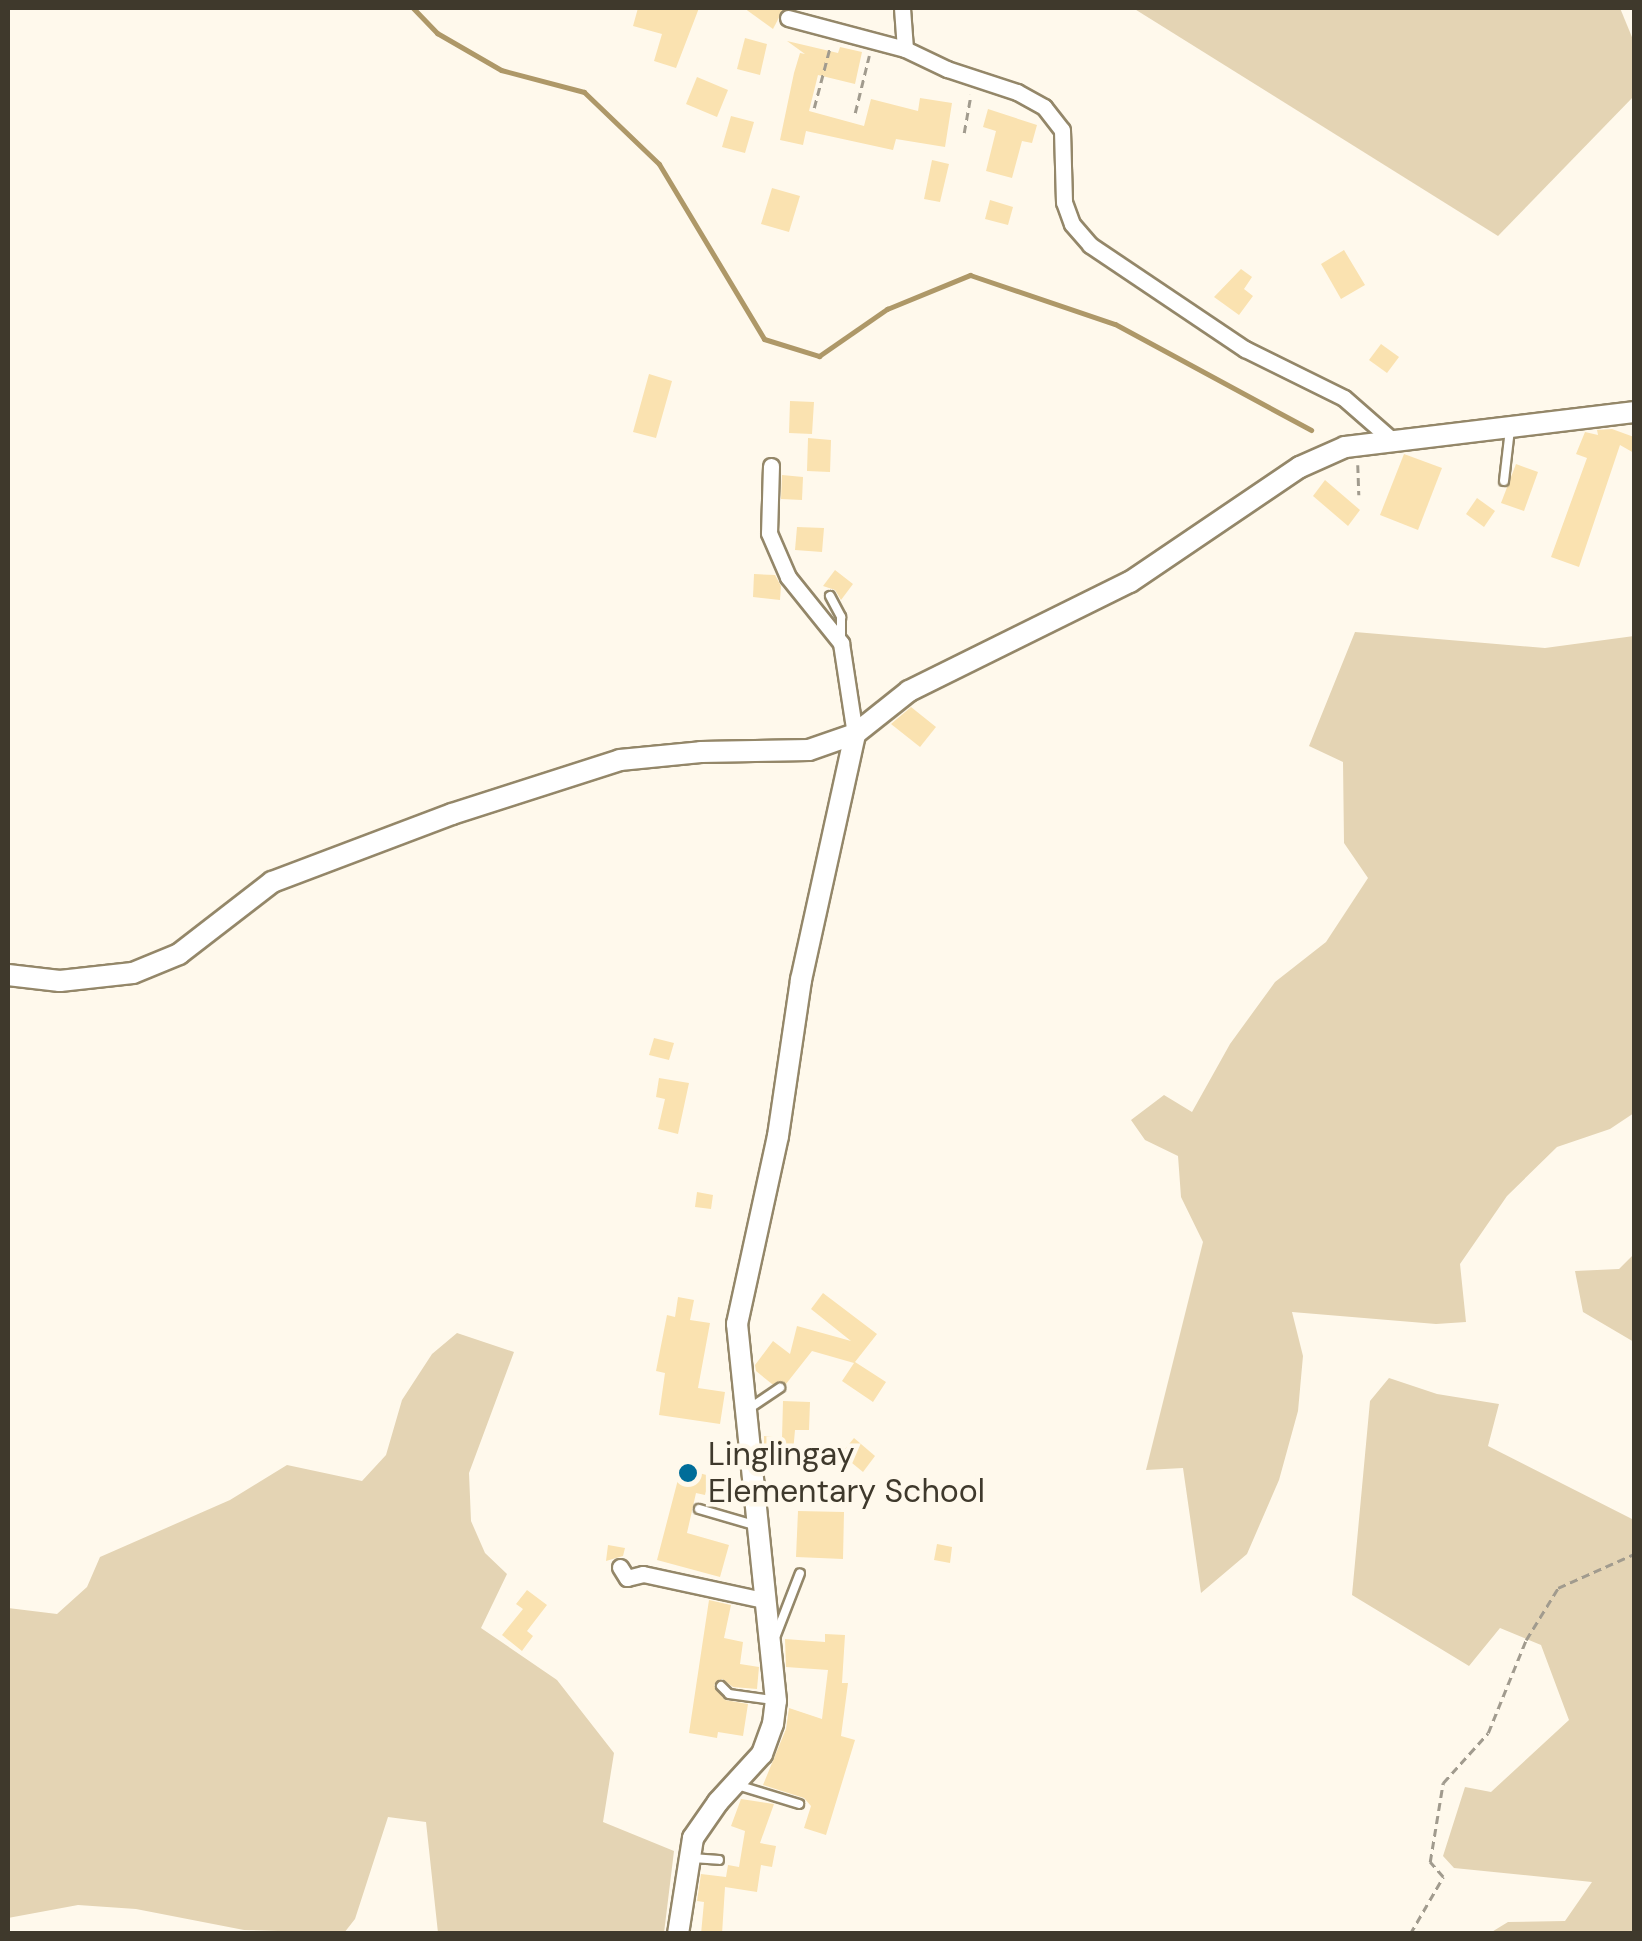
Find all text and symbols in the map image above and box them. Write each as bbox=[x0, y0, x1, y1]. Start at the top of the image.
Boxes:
place label: Linglingay Elementary School bbox=[708, 1436, 985, 1511]
marker: Linglingay Elementary School bbox=[677, 1462, 699, 1484]

